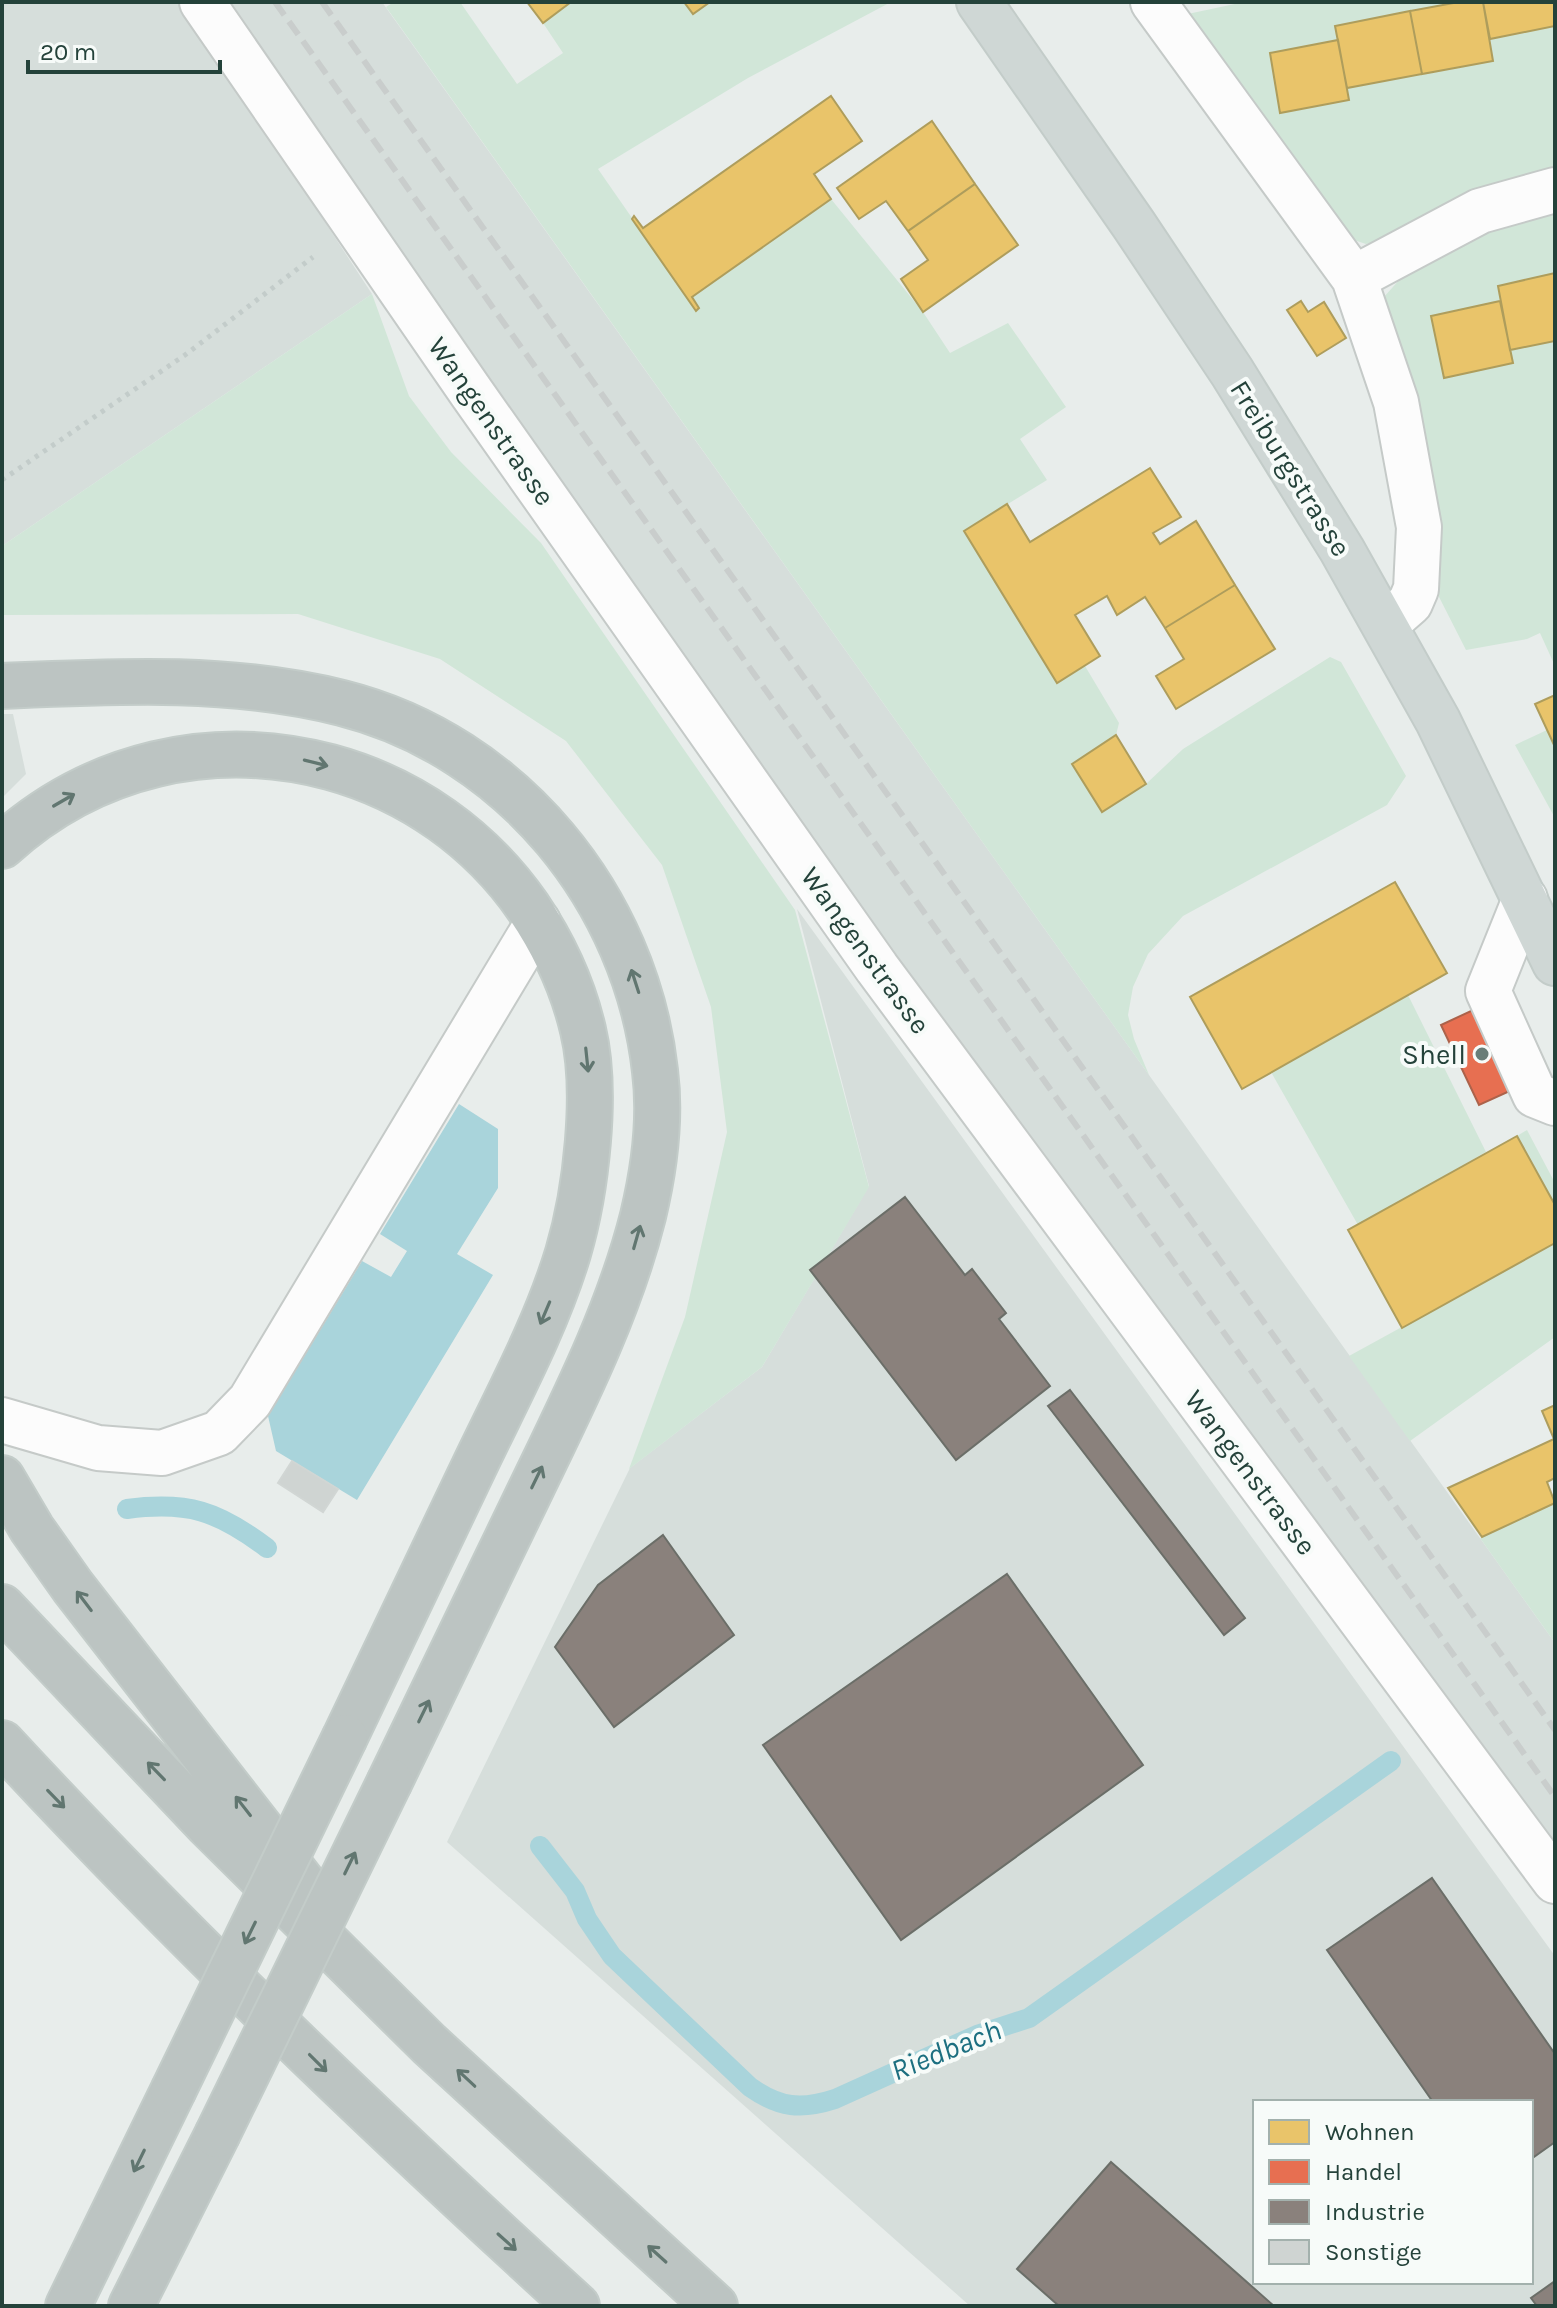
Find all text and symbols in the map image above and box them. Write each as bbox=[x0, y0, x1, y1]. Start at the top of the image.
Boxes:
scale bar bbox=[28, 24, 220, 74]
text: 20 m bbox=[40, 38, 96, 66]
street label: Wangenstrasse bbox=[421, 331, 562, 512]
street label: Freiburgstrasse bbox=[1223, 374, 1358, 562]
one-way arrow bbox=[302, 757, 328, 772]
one-way arrow bbox=[52, 791, 76, 807]
street label: Wangenstrasse bbox=[794, 860, 937, 1040]
one-way arrow bbox=[627, 969, 642, 994]
place label: Shell bbox=[1402, 1038, 1466, 1071]
marker: Shell bbox=[1473, 1045, 1491, 1063]
one-way arrow bbox=[579, 1046, 594, 1073]
one-way arrow bbox=[630, 1224, 645, 1250]
one-way arrow bbox=[537, 1301, 552, 1325]
street label: Wangenstrasse bbox=[1178, 1383, 1323, 1561]
one-way arrow bbox=[530, 1465, 545, 1489]
one-way arrow bbox=[75, 1591, 92, 1612]
one-way arrow bbox=[417, 1699, 432, 1723]
one-way arrow bbox=[147, 1761, 166, 1781]
one-way arrow bbox=[46, 1789, 65, 1809]
one-way arrow bbox=[235, 1796, 252, 1817]
one-way arrow bbox=[342, 1852, 358, 1876]
one-way arrow bbox=[242, 1921, 257, 1945]
water label: Riedbach bbox=[886, 2012, 1006, 2088]
one-way arrow bbox=[308, 2053, 327, 2072]
one-way arrow bbox=[456, 2069, 476, 2087]
legend bbox=[1253, 2100, 1533, 2284]
text: Wohnen bbox=[1325, 2118, 1415, 2146]
one-way arrow bbox=[131, 2149, 146, 2173]
text: Handel bbox=[1325, 2158, 1402, 2186]
text: Industrie bbox=[1325, 2198, 1425, 2226]
one-way arrow bbox=[496, 2232, 516, 2250]
text: Sonstige bbox=[1325, 2238, 1422, 2266]
one-way arrow bbox=[647, 2244, 667, 2263]

